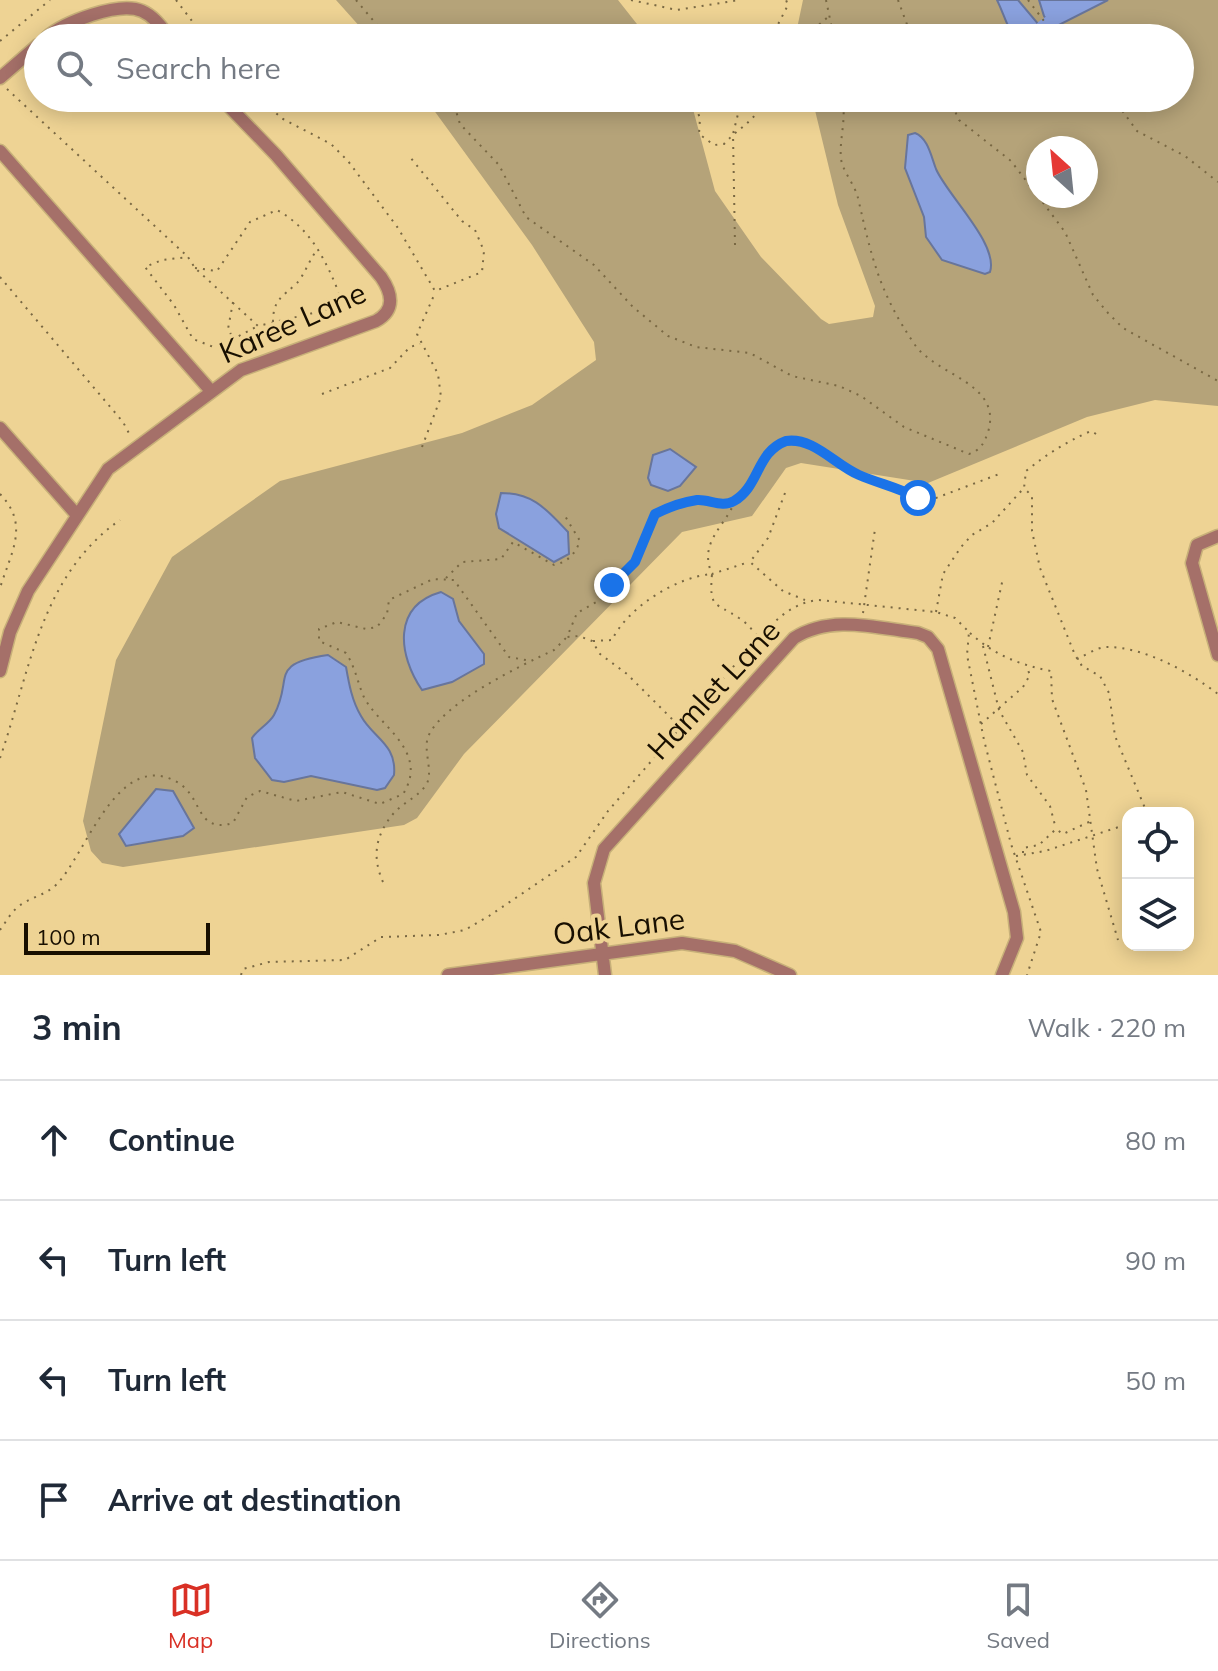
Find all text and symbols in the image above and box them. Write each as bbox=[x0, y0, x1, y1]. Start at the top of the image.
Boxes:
search box bbox=[24, 24, 1194, 112]
icon: search bbox=[52, 46, 96, 90]
text: Search here bbox=[116, 49, 281, 87]
north arrow bbox=[1026, 136, 1098, 208]
street label: Karee Lane bbox=[213, 273, 372, 371]
route start bbox=[900, 480, 936, 516]
route end bbox=[594, 567, 630, 603]
street label: Hamlet Lane bbox=[639, 612, 788, 767]
map controls bbox=[1122, 807, 1194, 951]
button: locate bbox=[1122, 807, 1194, 879]
button: layers bbox=[1122, 879, 1194, 951]
street label: Oak Lane bbox=[551, 899, 687, 953]
scale bar bbox=[24, 919, 210, 955]
text: 100 m bbox=[36, 923, 101, 951]
text: 3 min bbox=[32, 1006, 122, 1049]
text: Walk · 220 m bbox=[1027, 1011, 1186, 1044]
icon: ahead bbox=[32, 1118, 76, 1162]
text: Continue bbox=[108, 1121, 235, 1159]
text: 80 m bbox=[1125, 1124, 1186, 1157]
icon: left bbox=[32, 1238, 76, 1282]
text: Turn left bbox=[108, 1241, 226, 1279]
text: 90 m bbox=[1125, 1244, 1186, 1277]
icon: left bbox=[32, 1358, 76, 1402]
text: Turn left bbox=[108, 1361, 226, 1399]
text: 50 m bbox=[1125, 1364, 1186, 1397]
icon: arrive bbox=[32, 1478, 76, 1522]
text: Arrive at destination bbox=[108, 1481, 402, 1519]
tab: Map bbox=[168, 1578, 213, 1654]
tab: Directions bbox=[549, 1578, 651, 1654]
tab: Saved bbox=[987, 1578, 1050, 1654]

